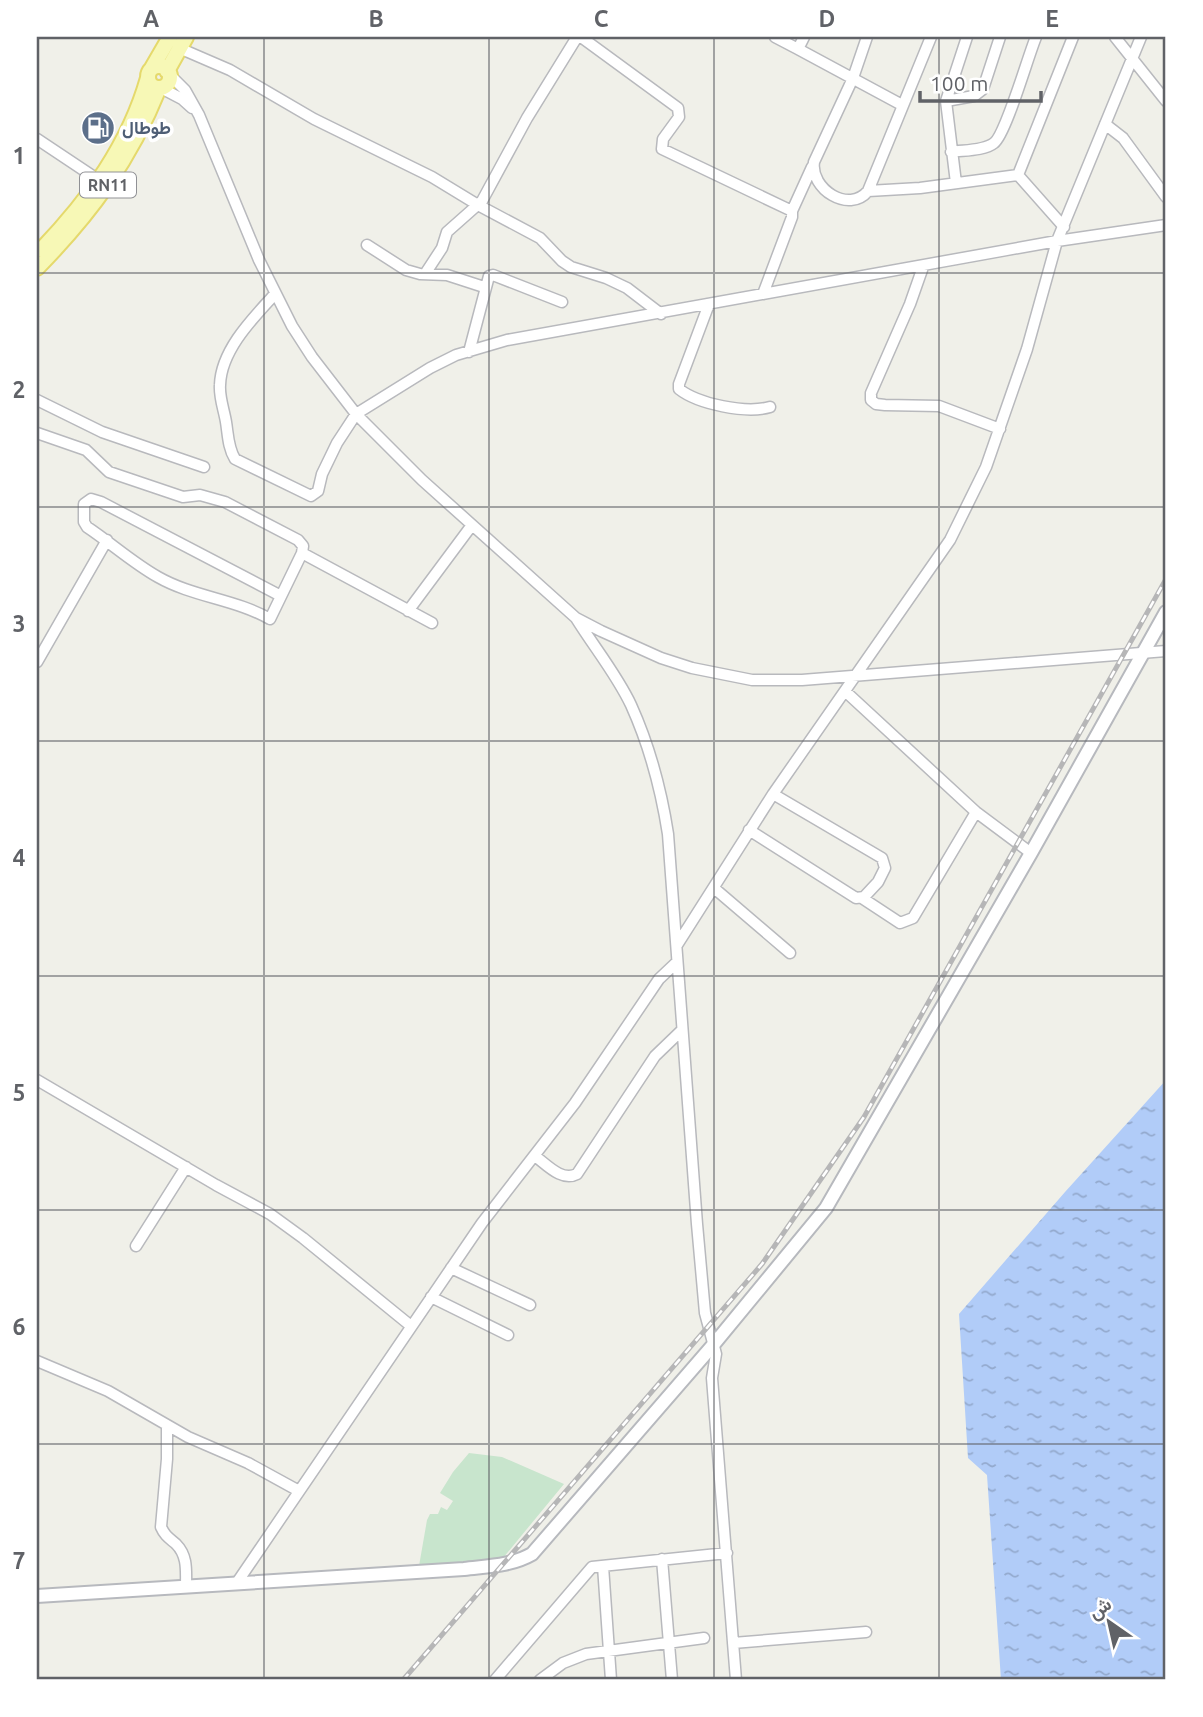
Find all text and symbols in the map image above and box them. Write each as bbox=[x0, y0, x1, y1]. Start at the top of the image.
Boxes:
text: A bbox=[143, 6, 159, 31]
text: B bbox=[368, 6, 384, 31]
text: C bbox=[594, 6, 609, 31]
text: D bbox=[819, 6, 835, 31]
text: E bbox=[1045, 6, 1059, 31]
scale bar bbox=[920, 60, 1040, 104]
text: 100 m bbox=[930, 71, 988, 95]
fuel station icon: طوطال bbox=[79, 109, 117, 147]
place label: طوطال bbox=[122, 117, 171, 139]
text: 1 bbox=[13, 143, 25, 168]
road number: RN11 bbox=[80, 172, 136, 197]
text: 2 bbox=[13, 377, 25, 402]
text: 3 bbox=[13, 611, 25, 636]
text: 4 bbox=[13, 845, 26, 870]
text: 5 bbox=[13, 1080, 25, 1105]
text: 6 bbox=[13, 1314, 26, 1339]
text: 7 bbox=[13, 1548, 25, 1573]
north arrow bbox=[1074, 1588, 1144, 1658]
text: ش bbox=[1084, 1592, 1116, 1624]

